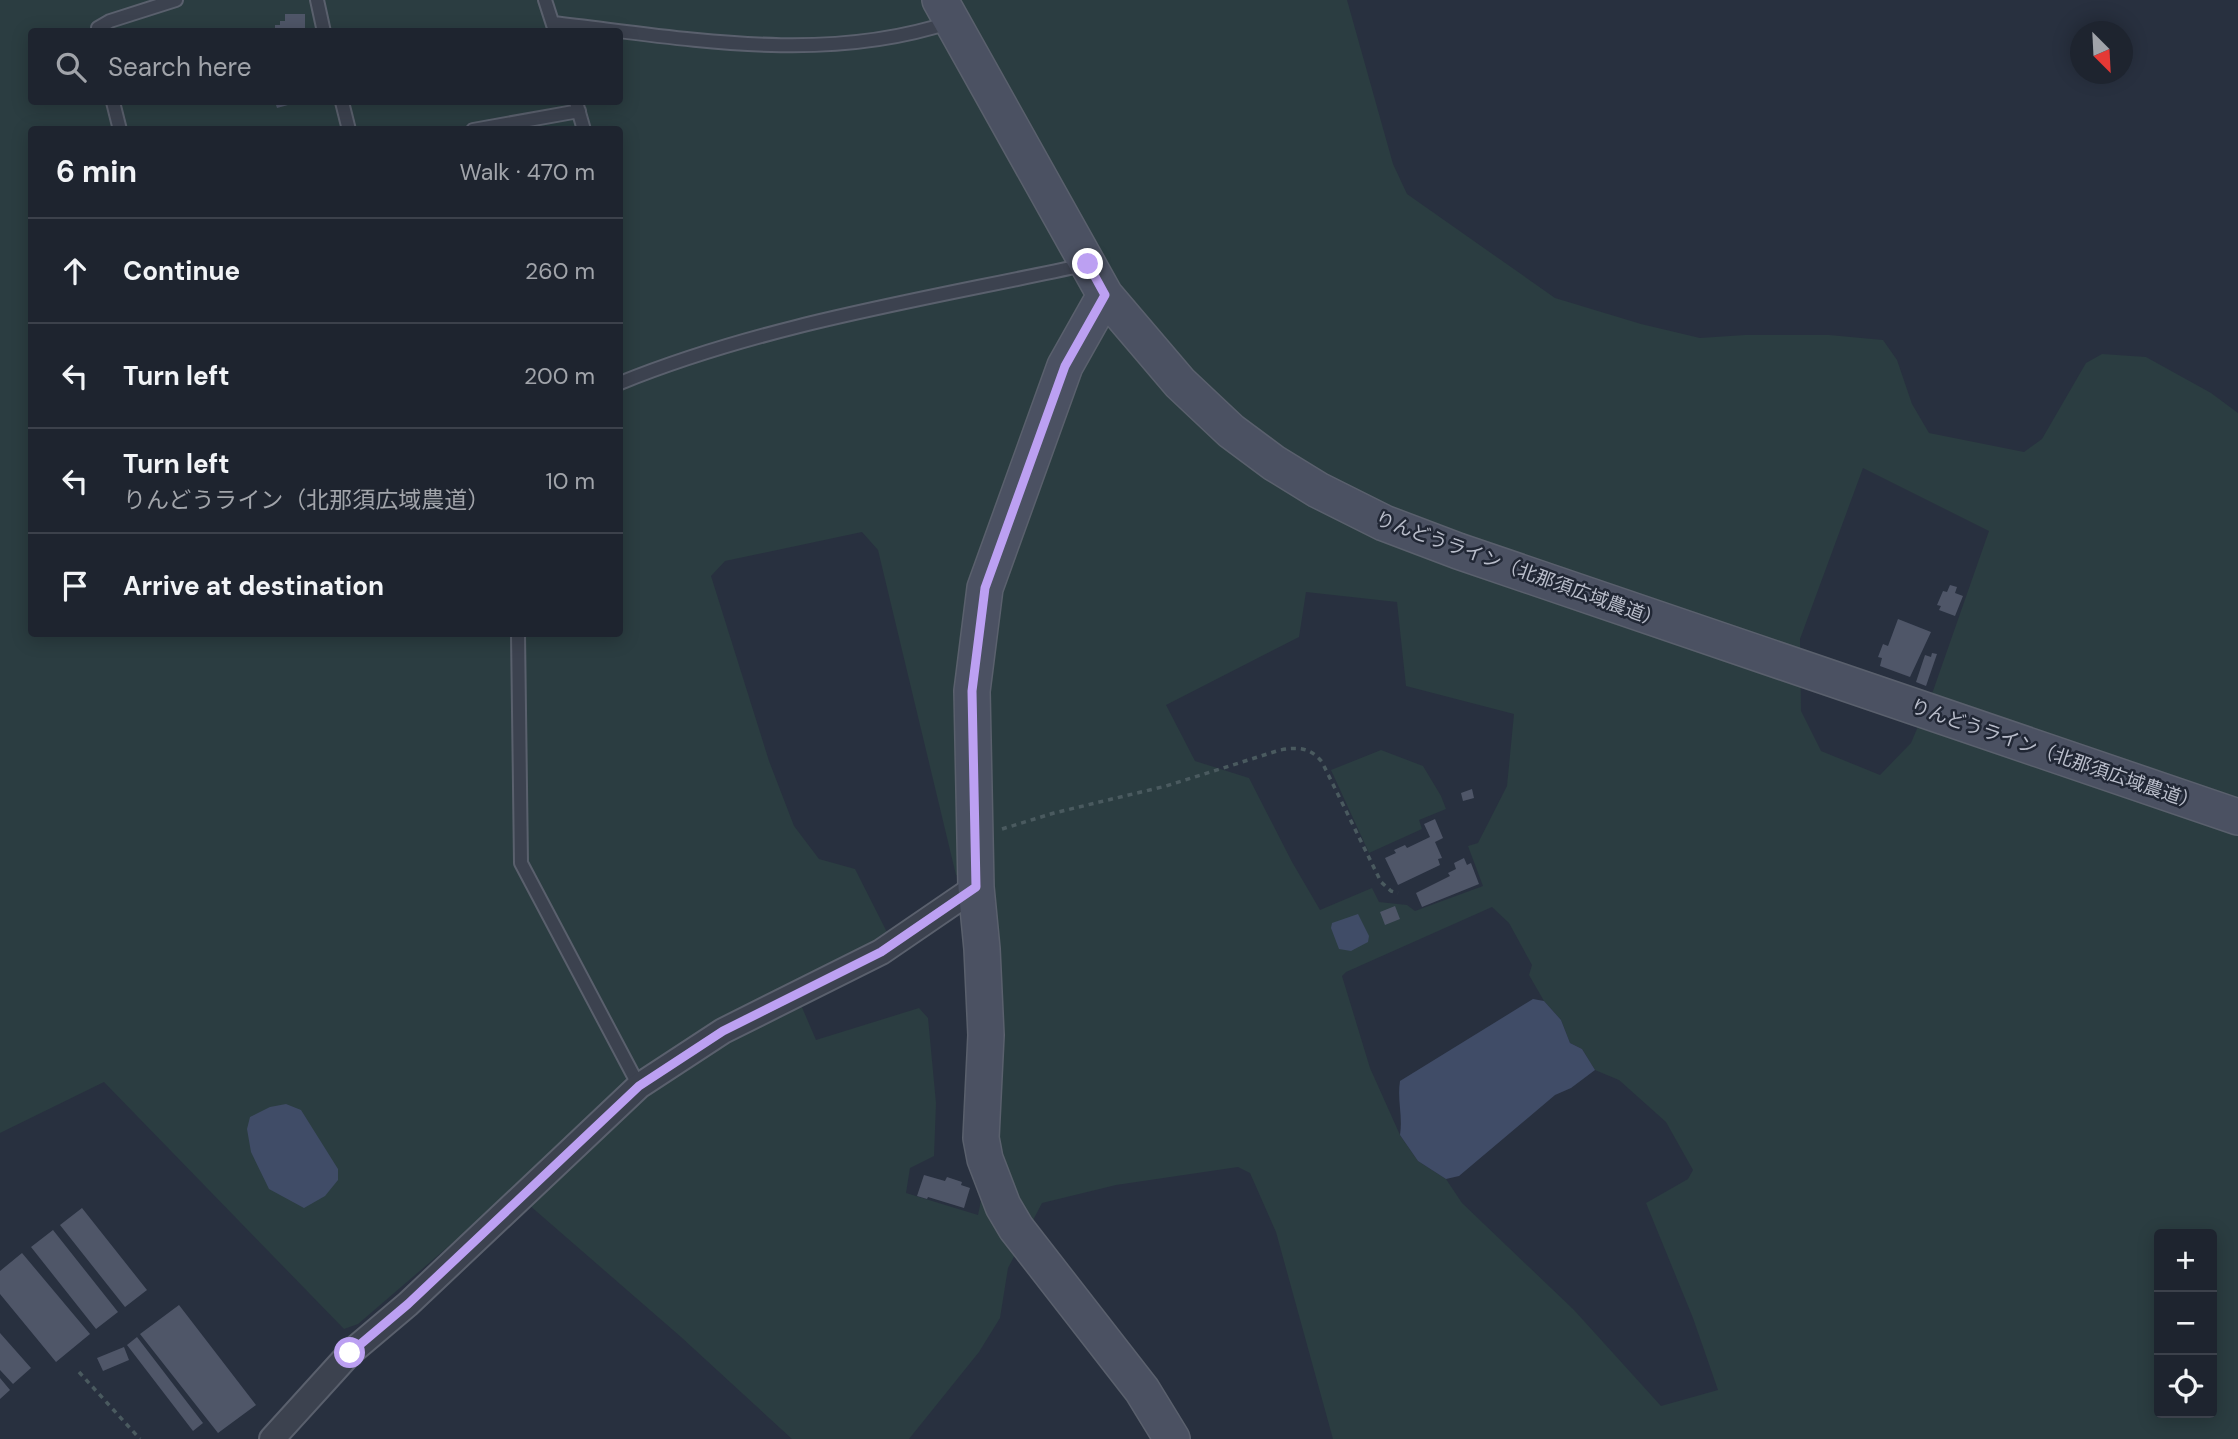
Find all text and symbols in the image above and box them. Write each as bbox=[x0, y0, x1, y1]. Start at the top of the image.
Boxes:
north arrow bbox=[2070, 21, 2133, 84]
search box bbox=[28, 28, 623, 105]
icon: search bbox=[52, 48, 90, 86]
text: Search here bbox=[108, 50, 251, 84]
text: 6 min bbox=[56, 152, 137, 191]
text: Walk · 470 m bbox=[460, 157, 595, 187]
route end bbox=[1072, 248, 1103, 279]
icon: ahead bbox=[56, 252, 94, 290]
text: Continue bbox=[123, 254, 240, 288]
text: 260 m bbox=[525, 256, 595, 286]
icon: left bbox=[56, 357, 94, 395]
text: Turn left bbox=[123, 359, 230, 393]
text: 200 m bbox=[524, 361, 595, 391]
text: Turn left bbox=[123, 447, 230, 481]
icon: left bbox=[56, 462, 94, 500]
text: 10 m bbox=[545, 466, 595, 496]
text: りんどうライン（北那須広域農道） bbox=[123, 485, 490, 515]
street label: りんどうライン（北那須広域農道） bbox=[1372, 506, 1666, 633]
icon: arrive bbox=[56, 567, 94, 605]
text: Arrive at destination bbox=[123, 569, 384, 603]
street label: りんどうライン（北那須広域農道） bbox=[1907, 693, 2202, 816]
map controls bbox=[2154, 1229, 2217, 1418]
button: + bbox=[2154, 1229, 2217, 1292]
button: − bbox=[2154, 1292, 2217, 1355]
route start bbox=[334, 1337, 365, 1368]
button: locate bbox=[2154, 1355, 2217, 1418]

